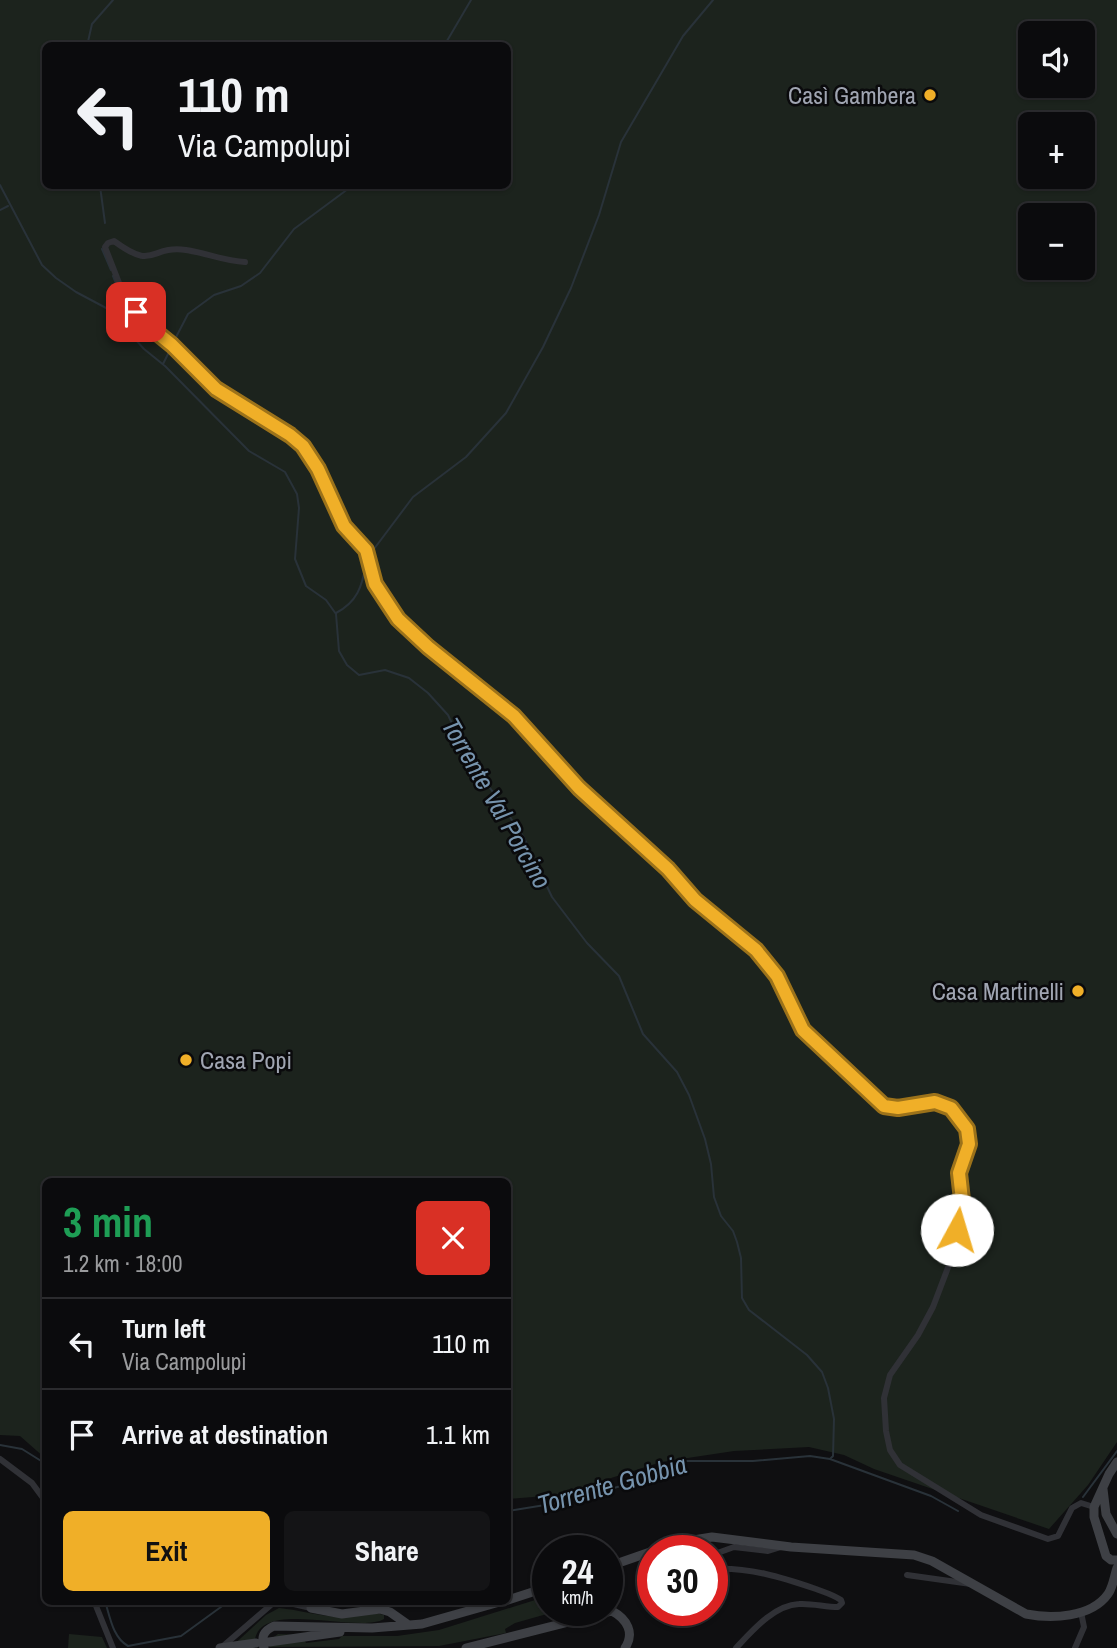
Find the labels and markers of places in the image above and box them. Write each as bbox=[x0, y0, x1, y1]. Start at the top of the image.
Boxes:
place label: Casì Gambera bbox=[788, 79, 916, 111]
marker: Casì Gambera bbox=[922, 87, 938, 103]
pin bbox=[106, 282, 166, 342]
place label: Casa Martinelli bbox=[932, 975, 1064, 1007]
marker: Casa Martinelli bbox=[1070, 983, 1086, 999]
place label: Casa Popi bbox=[200, 1044, 292, 1076]
marker: Casa Popi bbox=[178, 1052, 194, 1068]

